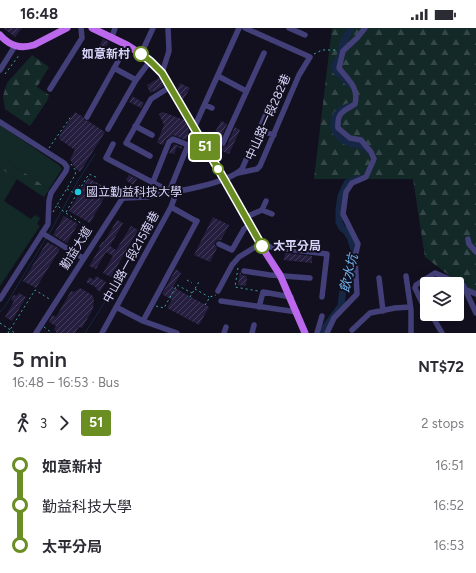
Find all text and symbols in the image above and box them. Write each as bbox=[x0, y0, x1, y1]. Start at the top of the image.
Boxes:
text: 16:48 bbox=[20, 5, 58, 23]
marker: 如意新村 bbox=[133, 46, 149, 62]
place label: 如意新村 bbox=[82, 47, 130, 61]
street label: 中山路一段282巷 bbox=[243, 72, 293, 162]
line badge: 51 bbox=[187, 134, 223, 160]
text: 51 bbox=[198, 138, 212, 155]
unlabelled marker bbox=[212, 163, 224, 175]
place label: 國立勤益科技大學 bbox=[86, 185, 182, 199]
marker: 國立勤益科技大學 bbox=[73, 187, 83, 197]
street label: 中山路一段215南巷 bbox=[100, 209, 162, 305]
street label: 勤益大道 bbox=[57, 224, 95, 272]
marker: 太平分局 bbox=[254, 238, 270, 254]
place label: 太平分局 bbox=[273, 239, 321, 253]
water label: 飲水坑 bbox=[336, 250, 361, 294]
map controls bbox=[420, 277, 464, 321]
button: layers bbox=[420, 277, 464, 321]
text: 5 min bbox=[12, 346, 67, 373]
text: NT$72 bbox=[418, 358, 464, 376]
text: 16:48 – 16:53 · Bus bbox=[12, 375, 119, 390]
icon: walk bbox=[12, 412, 34, 434]
icon: forward bbox=[53, 412, 75, 434]
text: 51 bbox=[89, 414, 103, 431]
text: 3 bbox=[40, 416, 47, 431]
text: 2 stops bbox=[421, 416, 464, 431]
text: 如意新村 bbox=[42, 458, 102, 476]
text: 16:51 bbox=[435, 458, 464, 473]
text: 勤益科技大學 bbox=[42, 498, 132, 516]
text: 16:52 bbox=[433, 498, 464, 513]
text: 太平分局 bbox=[42, 538, 102, 556]
text: 16:53 bbox=[433, 538, 464, 553]

